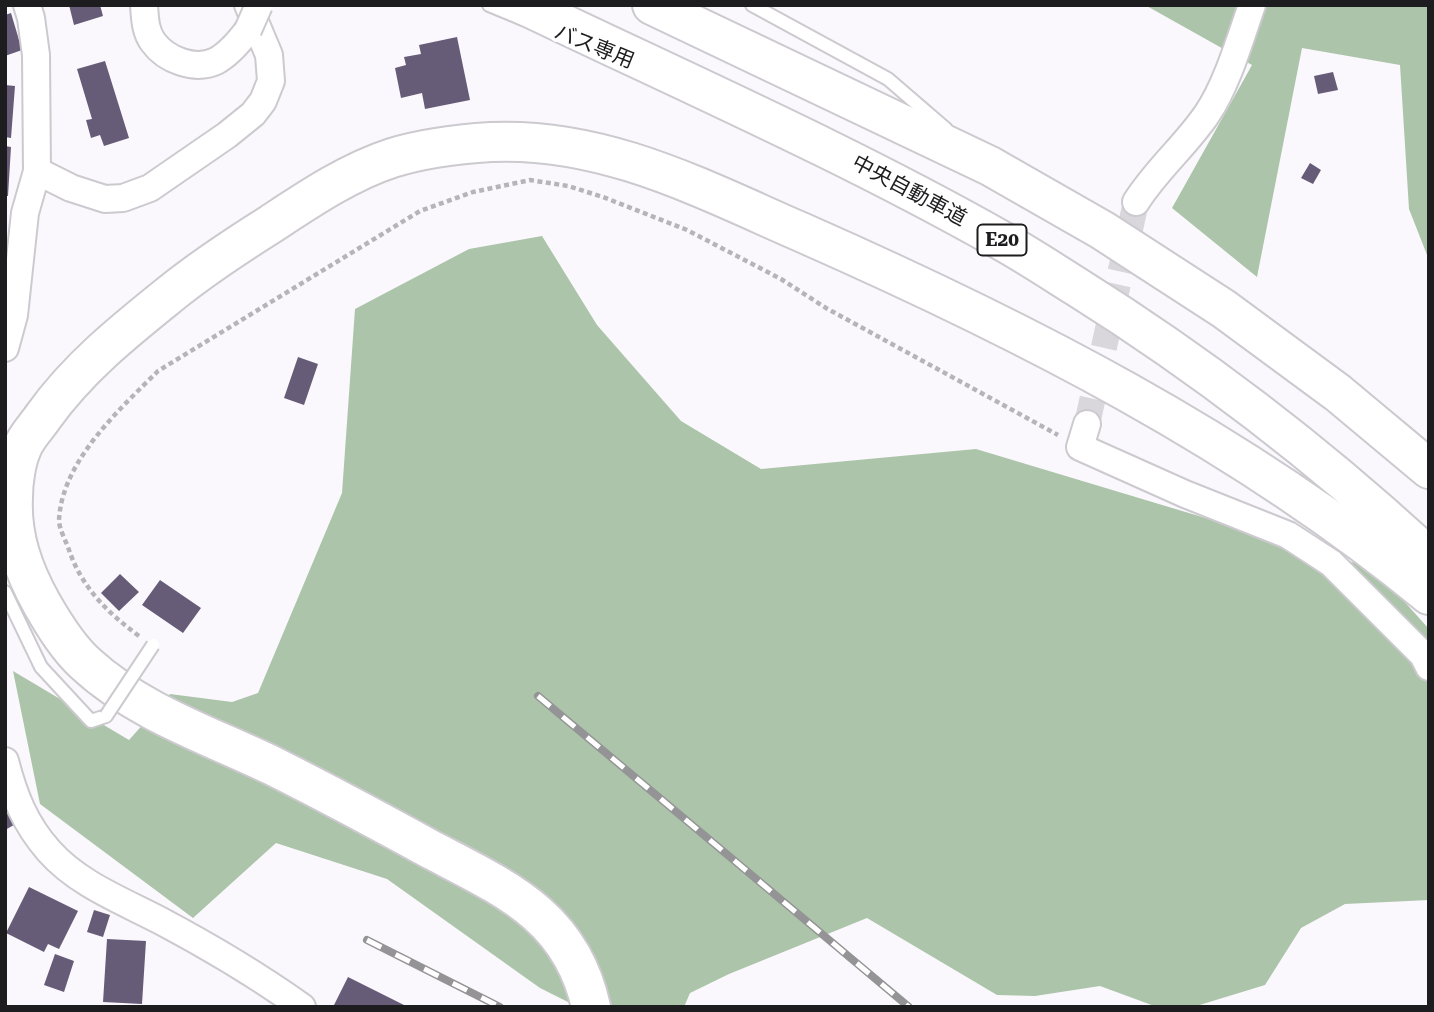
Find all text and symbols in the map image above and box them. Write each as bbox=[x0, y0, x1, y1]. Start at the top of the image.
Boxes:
street label: バス専用 bbox=[550, 20, 638, 74]
street label: 中央自動車道 bbox=[847, 150, 971, 232]
road number: E20 bbox=[978, 224, 1026, 256]

